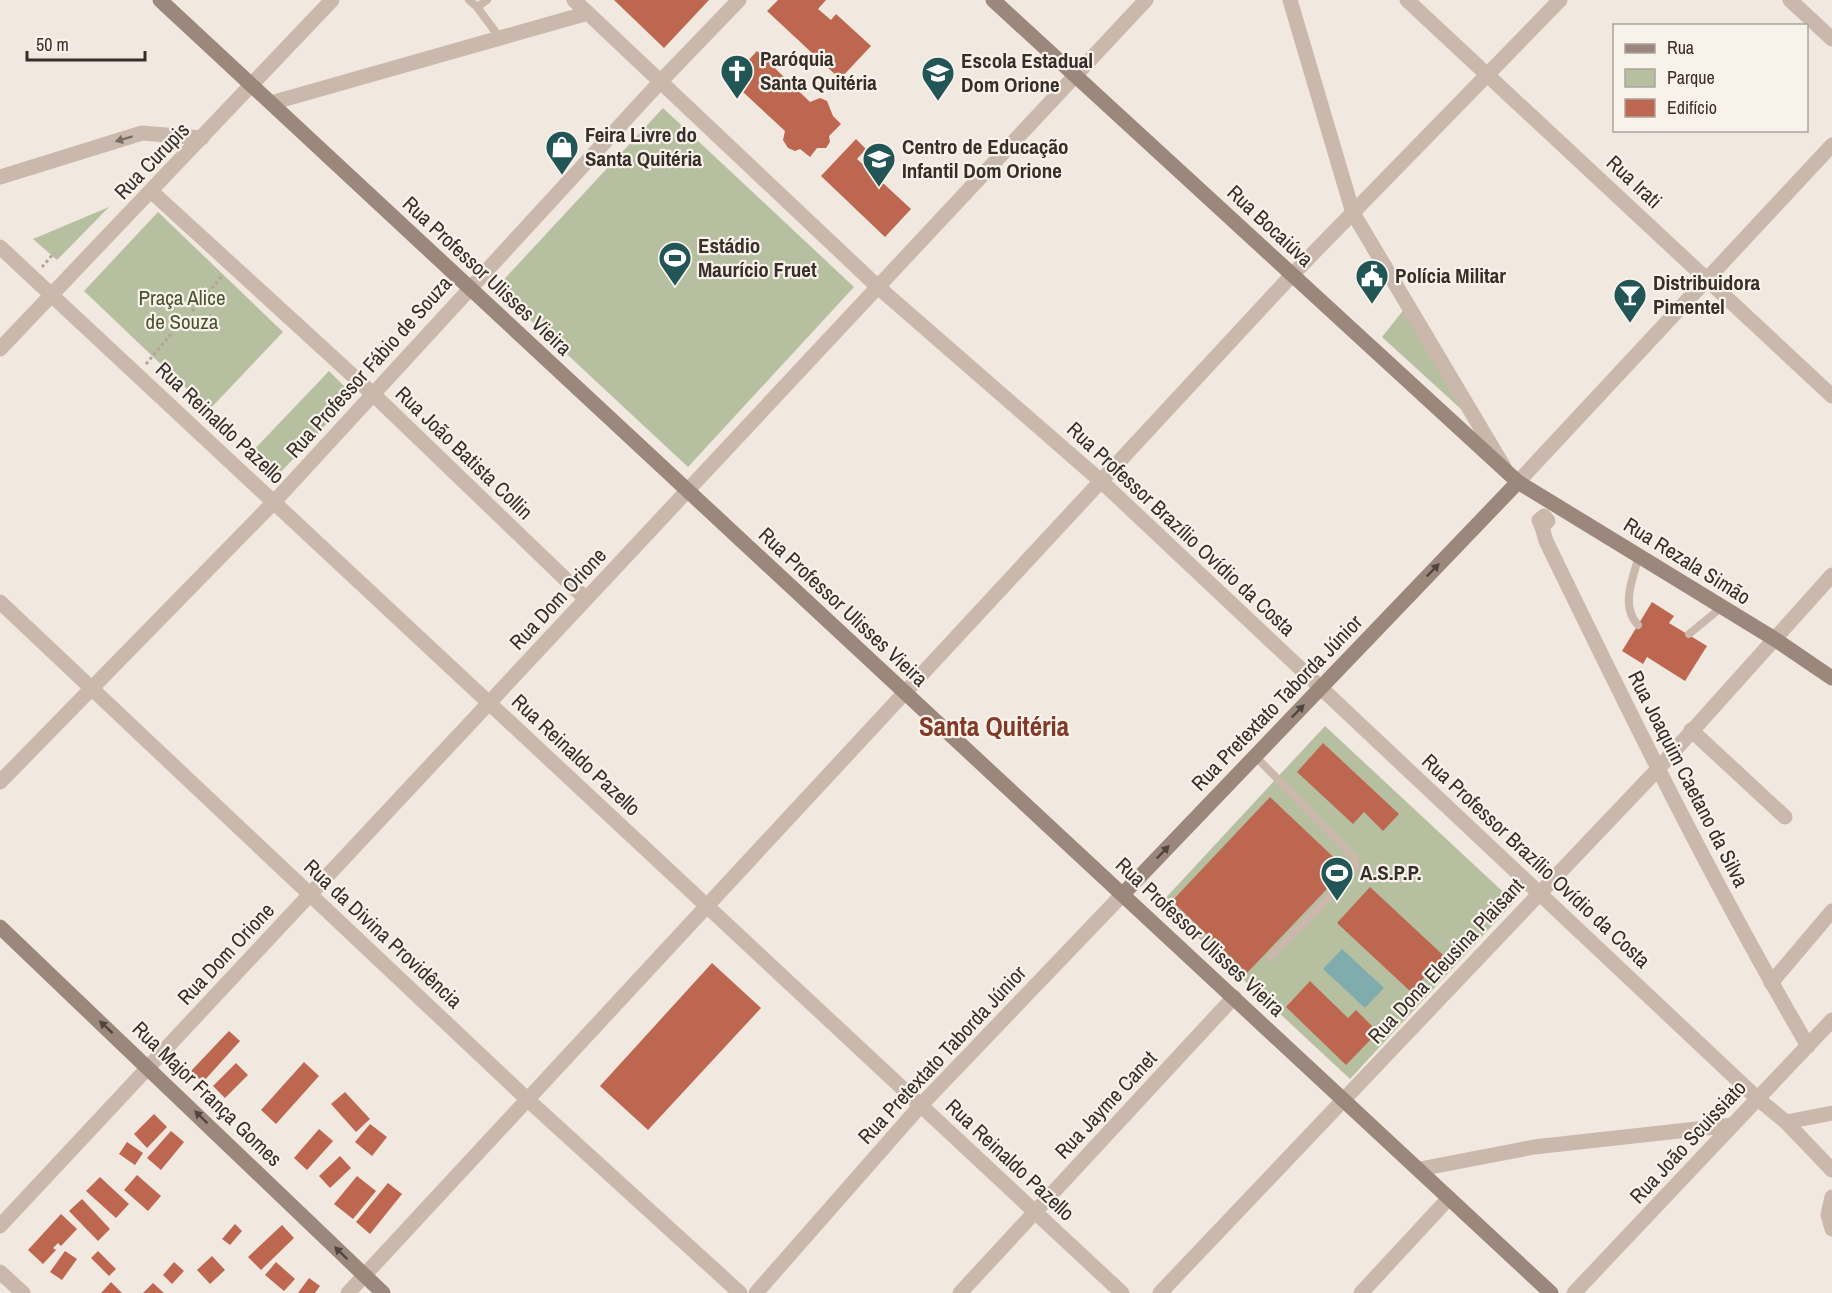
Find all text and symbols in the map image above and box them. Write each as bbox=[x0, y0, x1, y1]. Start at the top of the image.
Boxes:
scale bar bbox=[27, 24, 146, 62]
legend bbox=[1613, 24, 1808, 132]
text: 50 m bbox=[36, 32, 69, 57]
text: Rua bbox=[1667, 35, 1694, 60]
place label: Paróquia Santa Quitéria bbox=[760, 44, 877, 97]
place label: Escola Estadual Dom Orione bbox=[961, 46, 1093, 99]
church icon: Paróquia Santa Quitéria bbox=[719, 53, 755, 100]
school or university icon: Escola Estadual Dom Orione bbox=[920, 55, 956, 102]
text: Parque bbox=[1667, 65, 1715, 90]
text: Edifício bbox=[1667, 95, 1717, 120]
street label: Rua Curupis bbox=[108, 116, 196, 205]
place label: Feira Livre do Santa Quitéria bbox=[585, 120, 702, 173]
shop icon: Feira Livre do Santa Quitéria bbox=[544, 129, 580, 176]
place label: Centro de Educação Infantil Dom Orione bbox=[902, 132, 1069, 185]
one-way arrow bbox=[115, 135, 133, 144]
school or university icon: Centro de Educação Infantil Dom Orione bbox=[861, 141, 897, 188]
street label: Rua Irati bbox=[1600, 149, 1668, 215]
street label: Rua Bocaiúva bbox=[1221, 178, 1320, 273]
street label: Rua Professor Ulisses Vieira bbox=[396, 189, 579, 362]
place label: Estádio Maurício Fruet bbox=[698, 231, 817, 284]
sports icon: Estádio Maurício Fruet bbox=[657, 240, 693, 287]
public building icon: Polícia Militar bbox=[1354, 258, 1390, 305]
place label: Polícia Militar bbox=[1395, 261, 1506, 290]
place label: Distribuidora Pimentel bbox=[1653, 268, 1761, 321]
street label: Rua Professor Fábio de Souza bbox=[279, 269, 459, 464]
bar icon: Distribuidora Pimentel bbox=[1612, 277, 1648, 324]
park label: Praça Alice de Souza bbox=[138, 283, 226, 336]
street label: Rua Reinaldo Pazello bbox=[150, 355, 291, 490]
street label: Rua João Batista Collin bbox=[389, 379, 539, 526]
street label: Rua Professor Brazílio Ovídio da Costa bbox=[1061, 415, 1302, 643]
street label: Rua Rezala Simão bbox=[1618, 510, 1756, 611]
street label: Rua Professor Ulisses Vieira bbox=[752, 520, 935, 693]
street label: Rua Dom Orione bbox=[503, 541, 613, 656]
one-way arrow bbox=[1426, 563, 1440, 578]
street label: Rua Pretextato Taborda Júnior bbox=[1185, 608, 1369, 797]
street label: Rua Joaquim Caetano da Silva bbox=[1621, 666, 1756, 892]
street label: Rua Reinaldo Pazello bbox=[506, 687, 647, 822]
one-way arrow bbox=[1290, 704, 1304, 718]
district label: Santa Quitéria bbox=[919, 708, 1070, 744]
street label: Rua Professor Brazílio Ovídio da Costa bbox=[1416, 747, 1657, 975]
one-way arrow bbox=[1156, 844, 1170, 859]
street label: Rua Professor Ulisses Vieira bbox=[1109, 850, 1292, 1023]
street label: Rua da Divina Providência bbox=[298, 853, 469, 1015]
sports icon: A.S.P.P. bbox=[1319, 855, 1355, 902]
place label: A.S.P.P. bbox=[1360, 858, 1422, 887]
street label: Rua Dona Eleusina Plaisant bbox=[1361, 872, 1530, 1050]
street label: Rua Dom Orione bbox=[171, 896, 281, 1011]
street label: Rua Pretextato Taborda Júnior bbox=[851, 959, 1032, 1150]
street label: Rua Major França Gomes bbox=[126, 1014, 289, 1173]
one-way arrow bbox=[99, 1021, 114, 1034]
street label: Rua Jayme Canet bbox=[1048, 1044, 1163, 1165]
street label: Rua João Scuissiato bbox=[1623, 1074, 1752, 1210]
street label: Rua Reinaldo Pazello bbox=[940, 1092, 1081, 1227]
one-way arrow bbox=[193, 1110, 208, 1124]
one-way arrow bbox=[334, 1246, 348, 1260]

